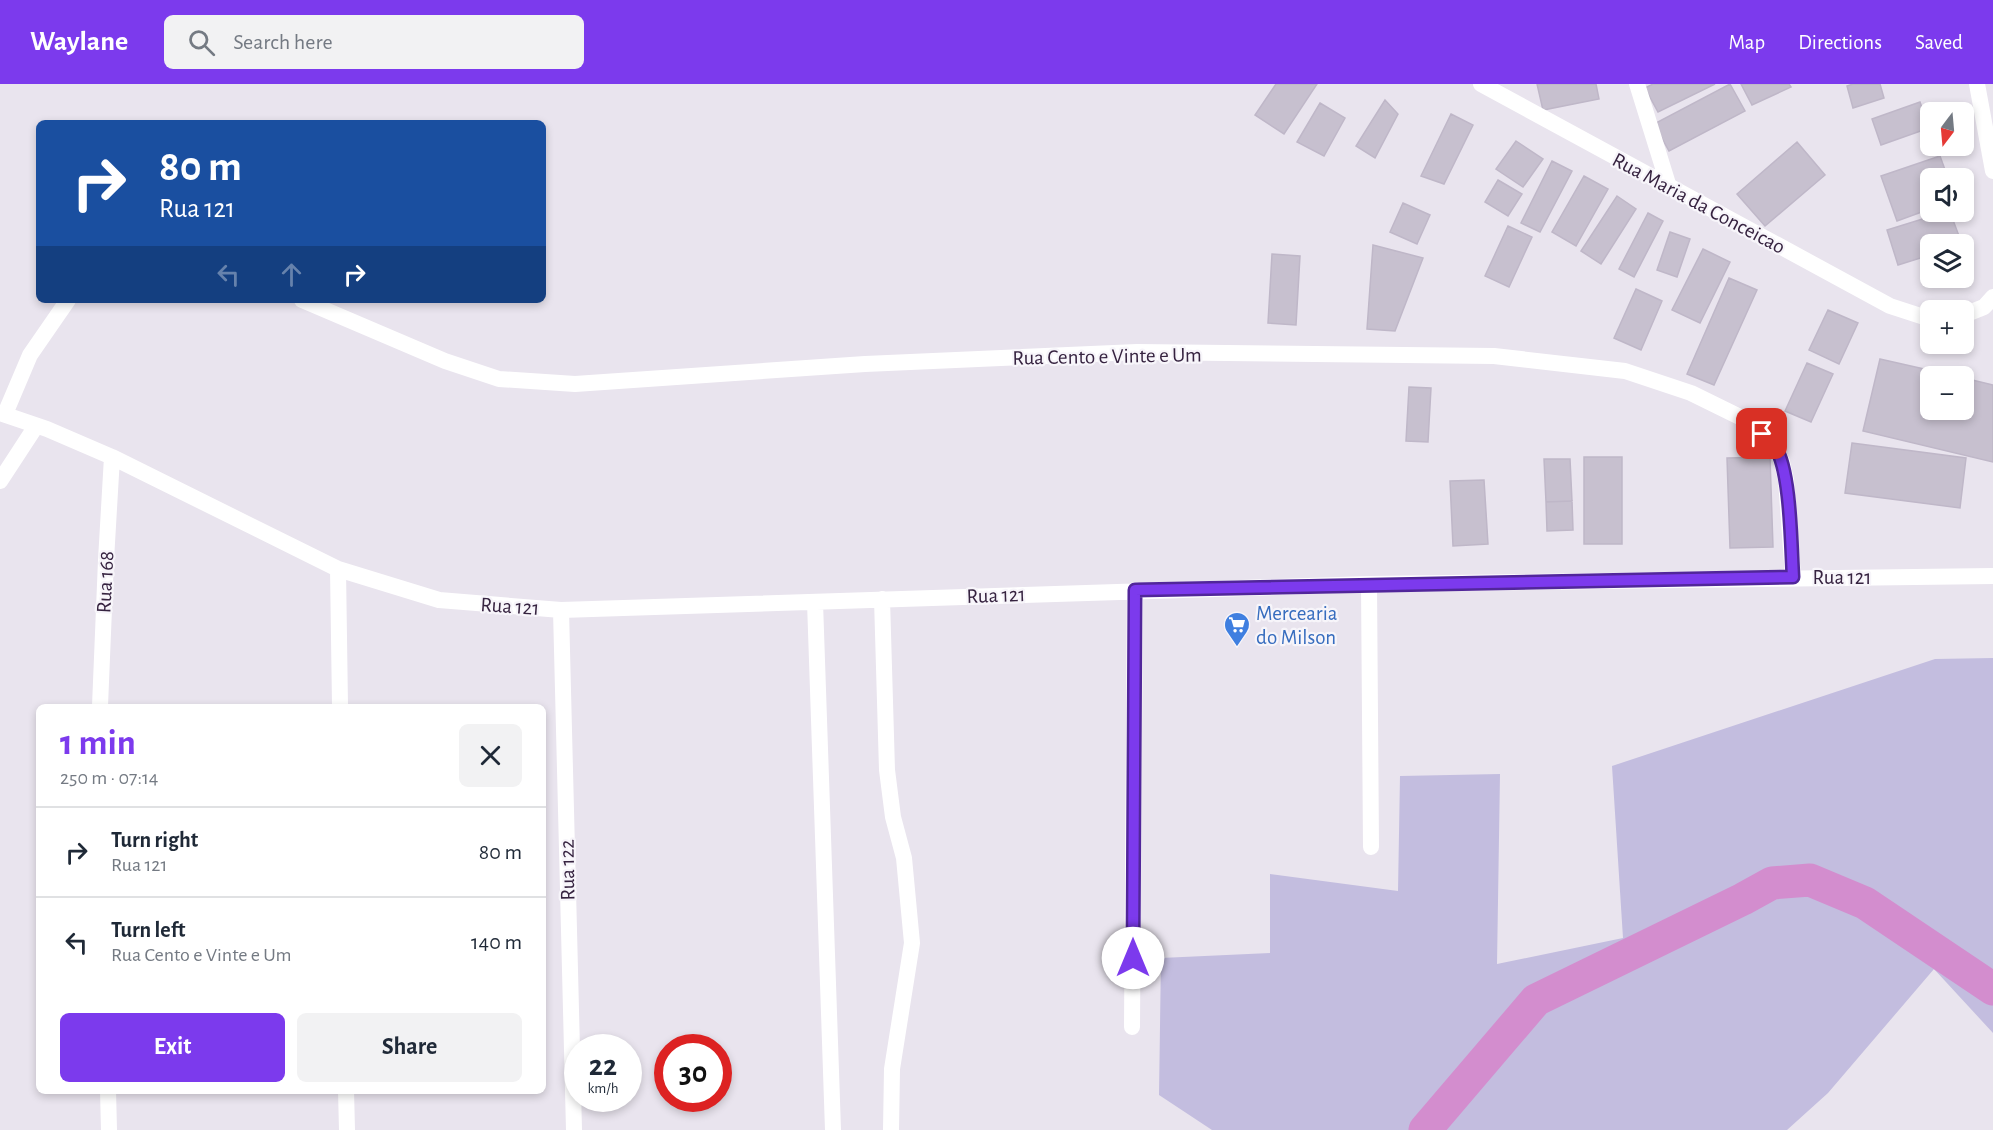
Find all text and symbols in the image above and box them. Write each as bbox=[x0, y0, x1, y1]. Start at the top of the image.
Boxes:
search box bbox=[164, 15, 584, 69]
icon: search bbox=[185, 26, 218, 59]
text: Waylane bbox=[30, 28, 128, 56]
text: Search here bbox=[233, 31, 333, 53]
text: Map bbox=[1729, 32, 1765, 53]
text: Directions bbox=[1798, 32, 1882, 53]
text: Saved bbox=[1915, 32, 1963, 53]
north arrow bbox=[1920, 102, 1974, 156]
map controls bbox=[1920, 102, 1974, 420]
icon: right bbox=[60, 144, 138, 222]
text: 80 m bbox=[159, 146, 242, 188]
street label: Rua Maria da Conceicao bbox=[1609, 149, 1789, 258]
button: sound bbox=[1920, 168, 1974, 222]
text: Rua 121 bbox=[159, 195, 235, 222]
button: layers bbox=[1920, 234, 1974, 288]
icon: left bbox=[212, 258, 245, 291]
icon: ahead bbox=[275, 258, 308, 291]
icon: right bbox=[338, 258, 371, 291]
button: + bbox=[1920, 300, 1974, 354]
street label: Rua Cento e Vinte e Um bbox=[1012, 344, 1202, 369]
button: − bbox=[1920, 366, 1974, 420]
pin bbox=[1736, 408, 1787, 459]
icon: arrive bbox=[1745, 417, 1778, 450]
street label: Rua 168 bbox=[93, 550, 118, 614]
street label: Rua 121 bbox=[1812, 567, 1872, 588]
street label: Rua 121 bbox=[966, 584, 1026, 607]
street label: Rua 121 bbox=[480, 594, 540, 619]
place label: Mercearia do Milson bbox=[1256, 603, 1338, 648]
supermarket icon: Mercearia do Milson bbox=[1222, 610, 1252, 648]
button: close bbox=[459, 724, 522, 787]
text: 1 min bbox=[60, 725, 136, 761]
text: 250 m · 07:14 bbox=[60, 768, 158, 788]
text: Turn right bbox=[111, 829, 198, 851]
icon: right bbox=[60, 836, 93, 869]
street label: Rua 122 bbox=[556, 839, 579, 901]
text: 80 m bbox=[479, 841, 522, 863]
text: Rua 121 bbox=[111, 855, 167, 875]
text: Turn left bbox=[111, 919, 185, 941]
icon: left bbox=[60, 926, 93, 959]
position arrow bbox=[1101, 926, 1165, 990]
text: 140 m bbox=[471, 931, 522, 953]
text: Rua Cento e Vinte e Um bbox=[111, 945, 291, 965]
button: Exit bbox=[60, 1013, 285, 1082]
button: Share bbox=[297, 1013, 522, 1082]
speed limit sign: 30 bbox=[654, 1034, 732, 1112]
text: 22 bbox=[589, 1051, 617, 1081]
text: km/h bbox=[588, 1081, 618, 1096]

